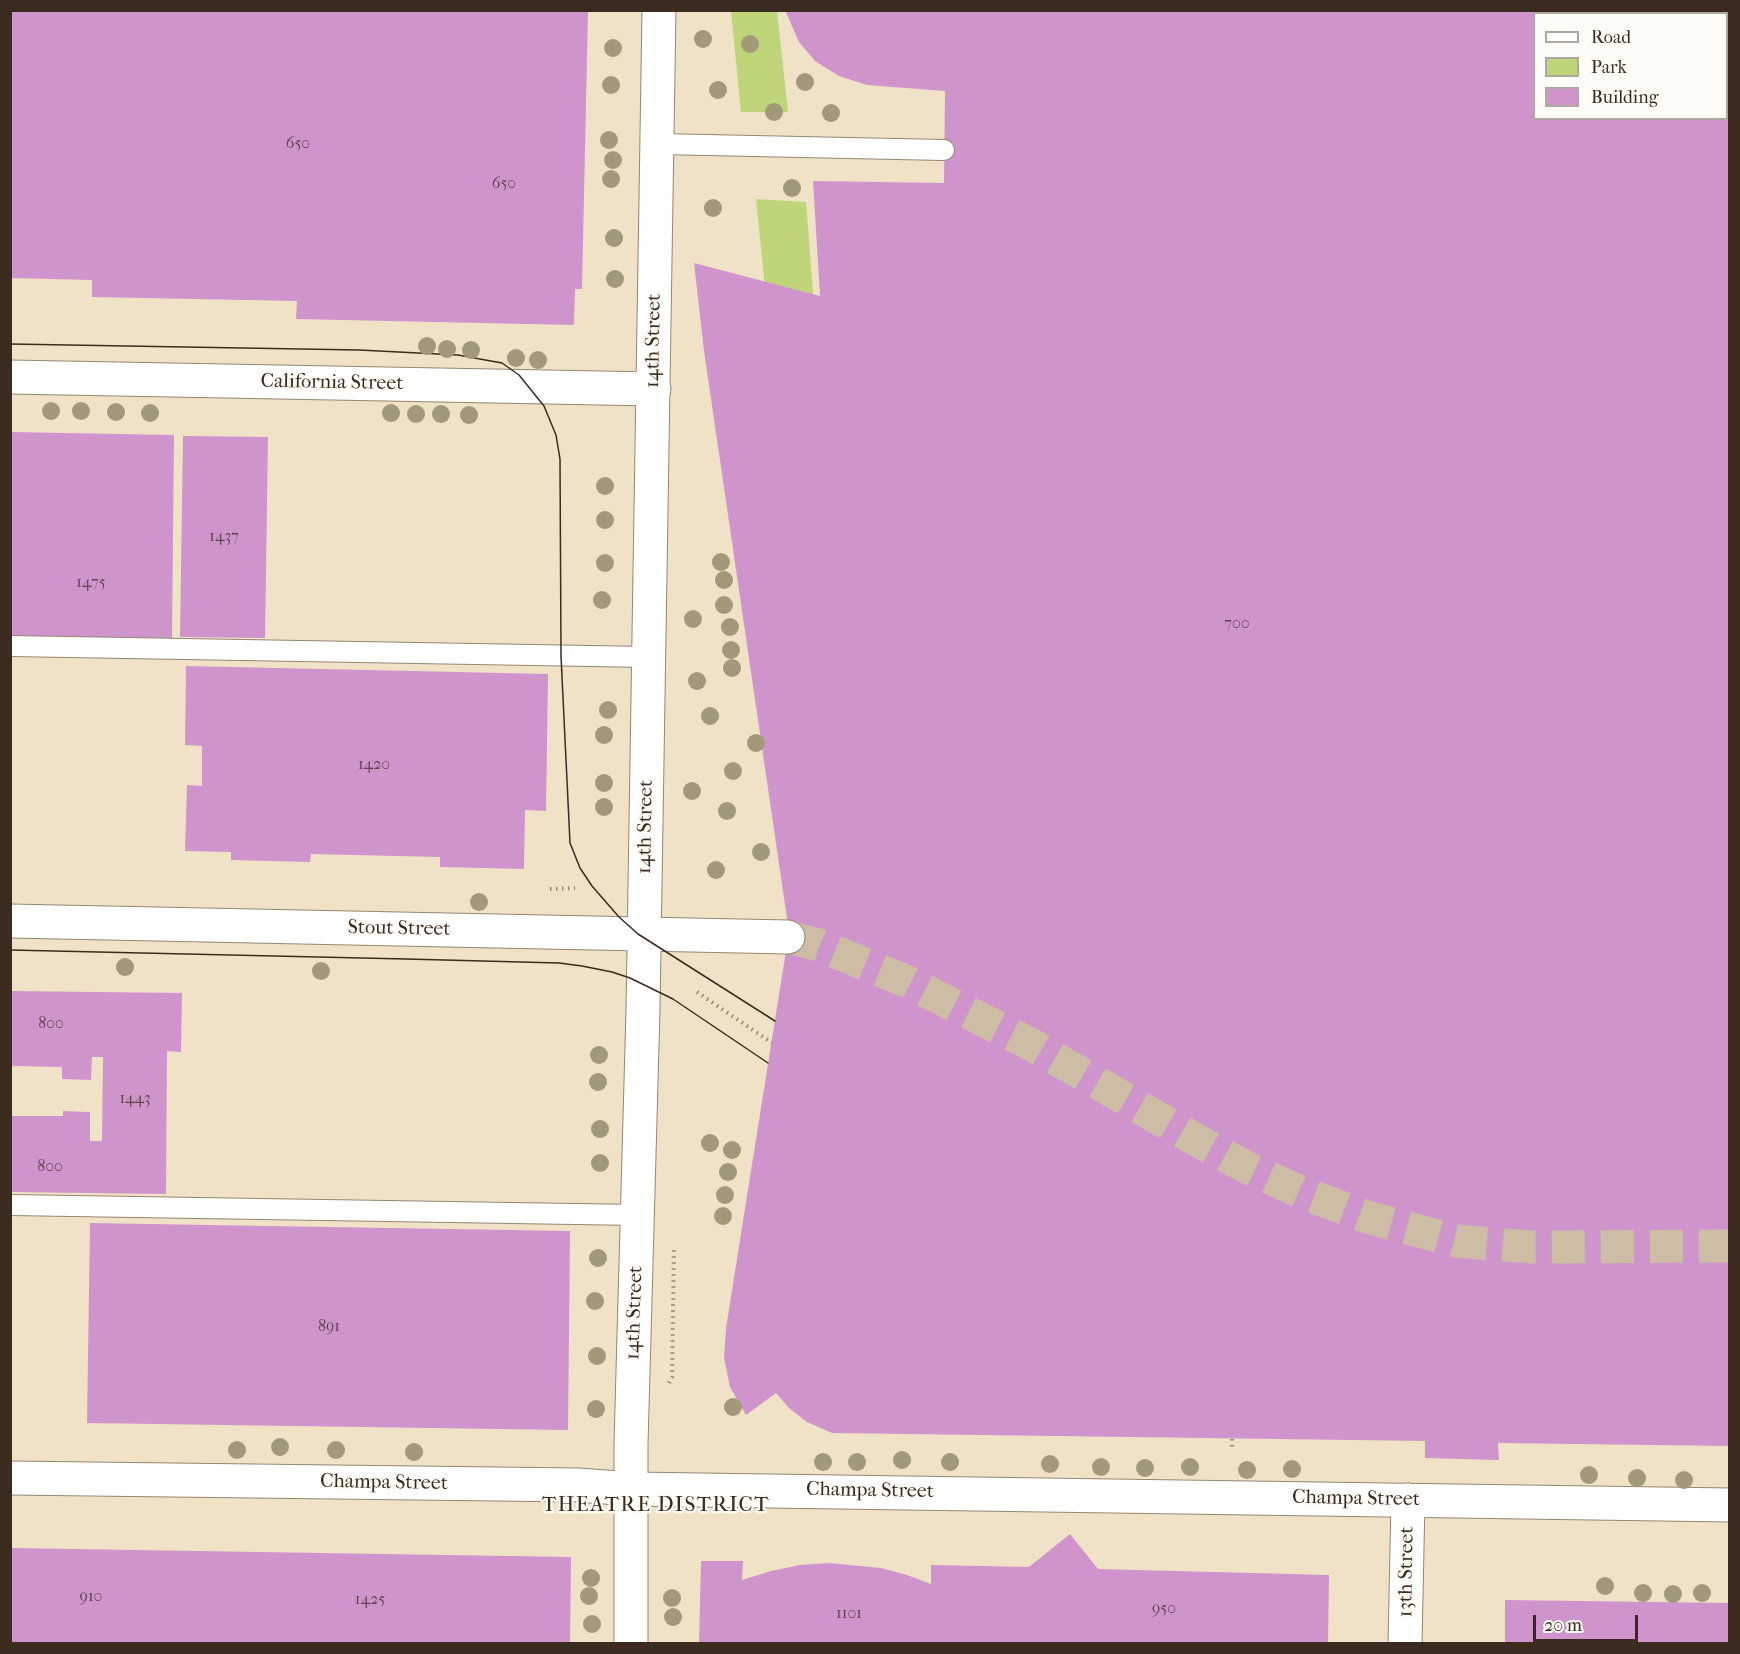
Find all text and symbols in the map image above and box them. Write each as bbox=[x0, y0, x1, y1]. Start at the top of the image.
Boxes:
legend bbox=[1533, 12, 1728, 120]
text: Road bbox=[1591, 27, 1631, 48]
text: Park bbox=[1591, 57, 1627, 78]
text: Building bbox=[1591, 87, 1658, 108]
house number: 650 bbox=[286, 134, 310, 154]
house number: 650 bbox=[492, 174, 516, 194]
street label: 14th Street bbox=[641, 294, 667, 388]
street label: California Street bbox=[260, 370, 404, 396]
house number: 1437 bbox=[209, 527, 239, 547]
house number: 1475 bbox=[76, 573, 106, 593]
house number: 700 bbox=[1224, 614, 1250, 634]
house number: 1420 bbox=[358, 755, 390, 775]
street label: 14th Street bbox=[633, 780, 659, 874]
street label: Stout Street bbox=[347, 916, 451, 942]
house number: 800 bbox=[38, 1014, 64, 1034]
house number: 1443 bbox=[119, 1089, 151, 1109]
house number: 800 bbox=[37, 1157, 63, 1177]
street label: 14th Street bbox=[621, 1265, 649, 1361]
house number: 891 bbox=[318, 1317, 340, 1337]
street label: Champa Street bbox=[320, 1470, 448, 1496]
street label: Champa Street bbox=[806, 1478, 934, 1504]
street label: Champa Street bbox=[1292, 1486, 1420, 1512]
district label: THEATRE DISTRICT bbox=[542, 1493, 770, 1519]
street label: 13th Street bbox=[1394, 1526, 1420, 1618]
house number: 910 bbox=[80, 1587, 102, 1607]
house number: 1425 bbox=[355, 1590, 385, 1610]
house number: 950 bbox=[1152, 1599, 1176, 1619]
scale bar bbox=[1536, 1603, 1641, 1641]
house number: 1101 bbox=[836, 1604, 862, 1624]
text: 20 m bbox=[1544, 1615, 1582, 1636]

